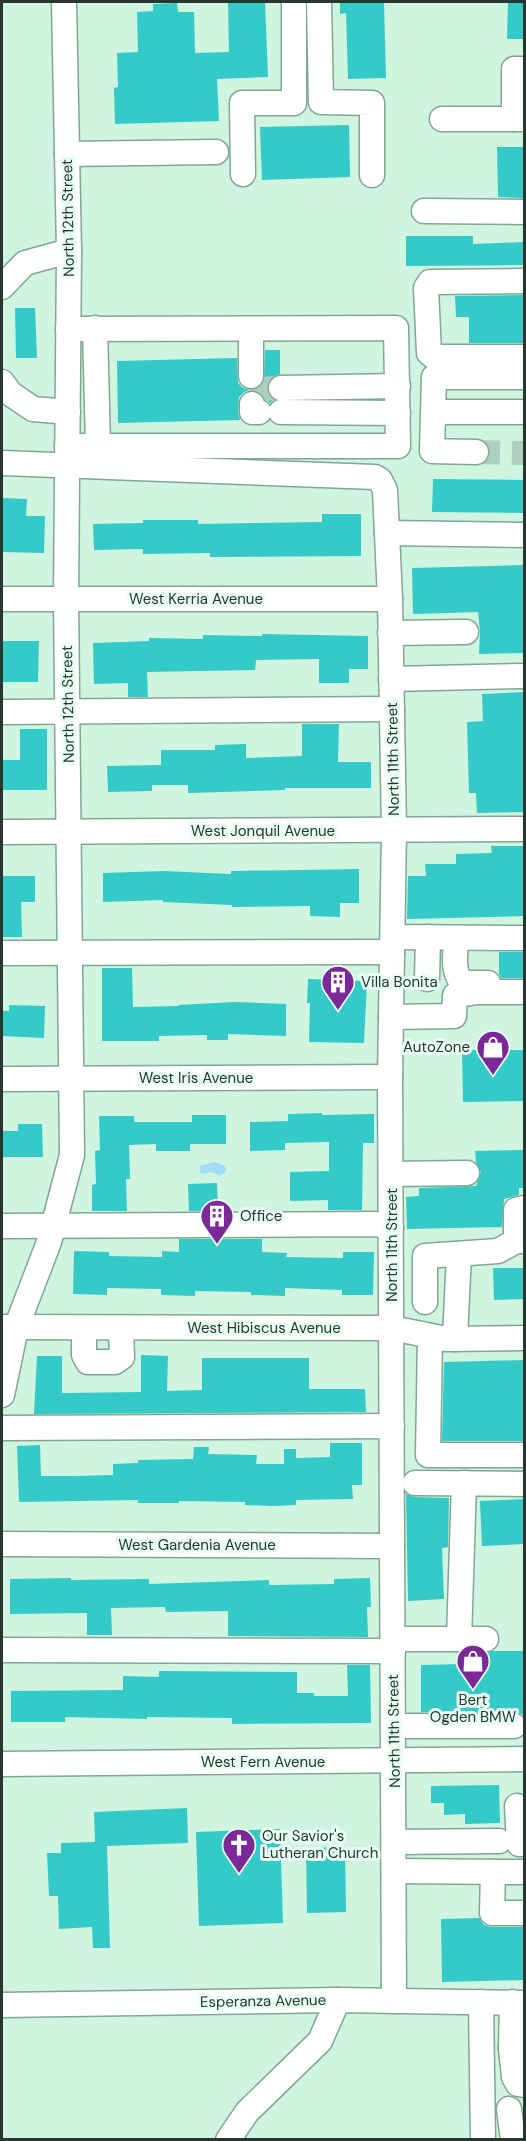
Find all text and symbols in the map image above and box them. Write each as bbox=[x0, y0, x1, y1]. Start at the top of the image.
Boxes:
street label: North 12th Street bbox=[57, 159, 79, 277]
street label: West Kerria Avenue bbox=[129, 589, 263, 609]
street label: North 12th Street bbox=[57, 645, 79, 763]
street label: North 11th Street bbox=[382, 702, 404, 816]
street label: West Jonquil Avenue bbox=[191, 821, 335, 841]
building icon: Villa Bonita bbox=[320, 964, 356, 1011]
place label: Villa Bonita bbox=[361, 972, 438, 992]
shop icon: AutoZone bbox=[475, 1029, 511, 1076]
place label: AutoZone bbox=[403, 1037, 470, 1057]
street label: West Iris Avenue bbox=[139, 1068, 253, 1088]
street label: North 11th Street bbox=[382, 1188, 402, 1302]
building icon: Office bbox=[199, 1198, 235, 1245]
place label: Office bbox=[240, 1206, 282, 1226]
street label: West Hibiscus Avenue bbox=[187, 1318, 341, 1338]
street label: West Gardenia Avenue bbox=[118, 1535, 276, 1555]
shop icon: Bert Ogden BMW bbox=[455, 1643, 491, 1690]
street label: North 11th Street bbox=[383, 1674, 405, 1788]
place label: Bert Ogden BMW bbox=[430, 1690, 517, 1727]
street label: West Fern Avenue bbox=[201, 1752, 325, 1772]
place label: Our Savior's Lutheran Church bbox=[262, 1826, 378, 1863]
church icon: Our Savior's Lutheran Church bbox=[221, 1827, 257, 1874]
street label: Esperanza Avenue bbox=[200, 1990, 326, 2012]

